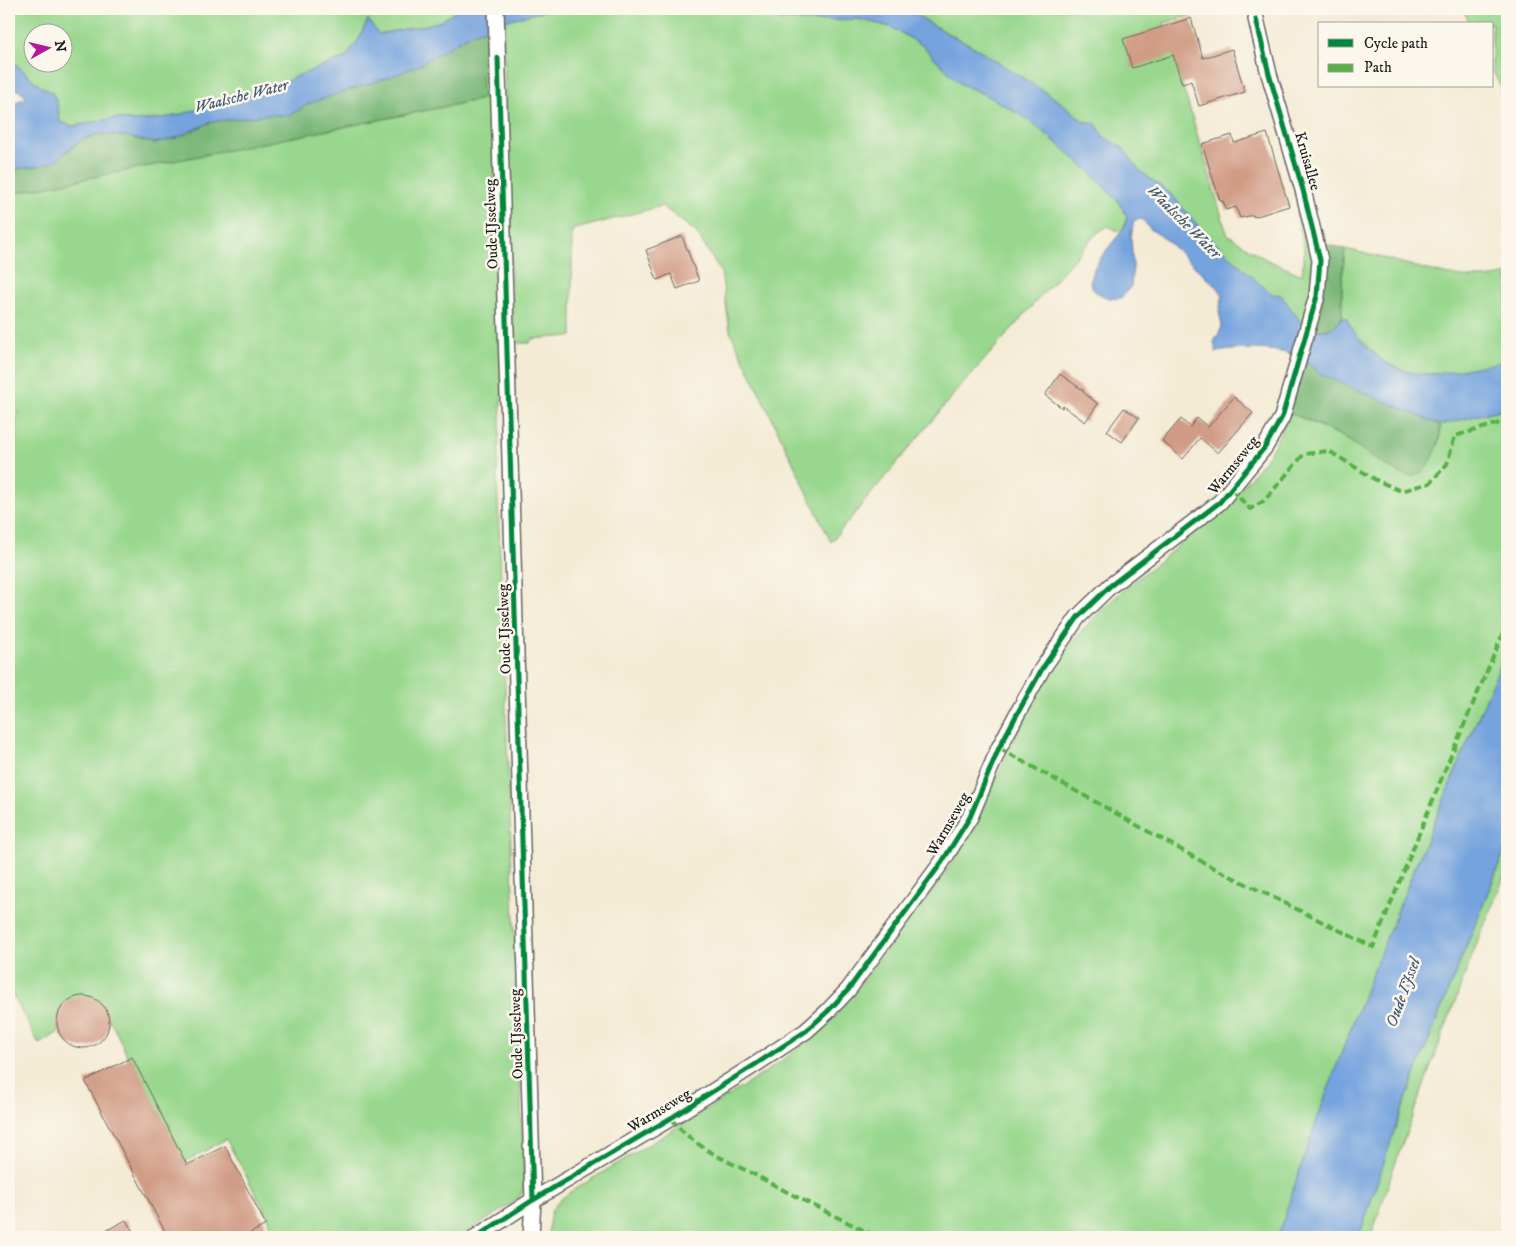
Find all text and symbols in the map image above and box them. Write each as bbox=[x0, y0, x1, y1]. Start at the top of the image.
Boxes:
north arrow bbox=[22, 22, 72, 72]
legend bbox=[1318, 22, 1494, 88]
text: Cycle path bbox=[1364, 34, 1428, 53]
text: N bbox=[50, 39, 70, 54]
text: Path bbox=[1364, 58, 1392, 77]
water label: Waalsche Water bbox=[192, 74, 292, 117]
street label: Kruisallee bbox=[1290, 130, 1325, 193]
street label: Oude IJsselweg bbox=[480, 178, 503, 269]
water label: Waalsche Water bbox=[1143, 181, 1226, 264]
street label: Warmseweg bbox=[1203, 431, 1263, 499]
street label: Oude IJsselweg bbox=[493, 583, 516, 674]
street label: Warmseweg bbox=[922, 788, 975, 860]
water label: Oude IJssel bbox=[1381, 953, 1425, 1030]
street label: Oude IJsselweg bbox=[505, 988, 528, 1079]
street label: Warmseweg bbox=[623, 1084, 695, 1137]

